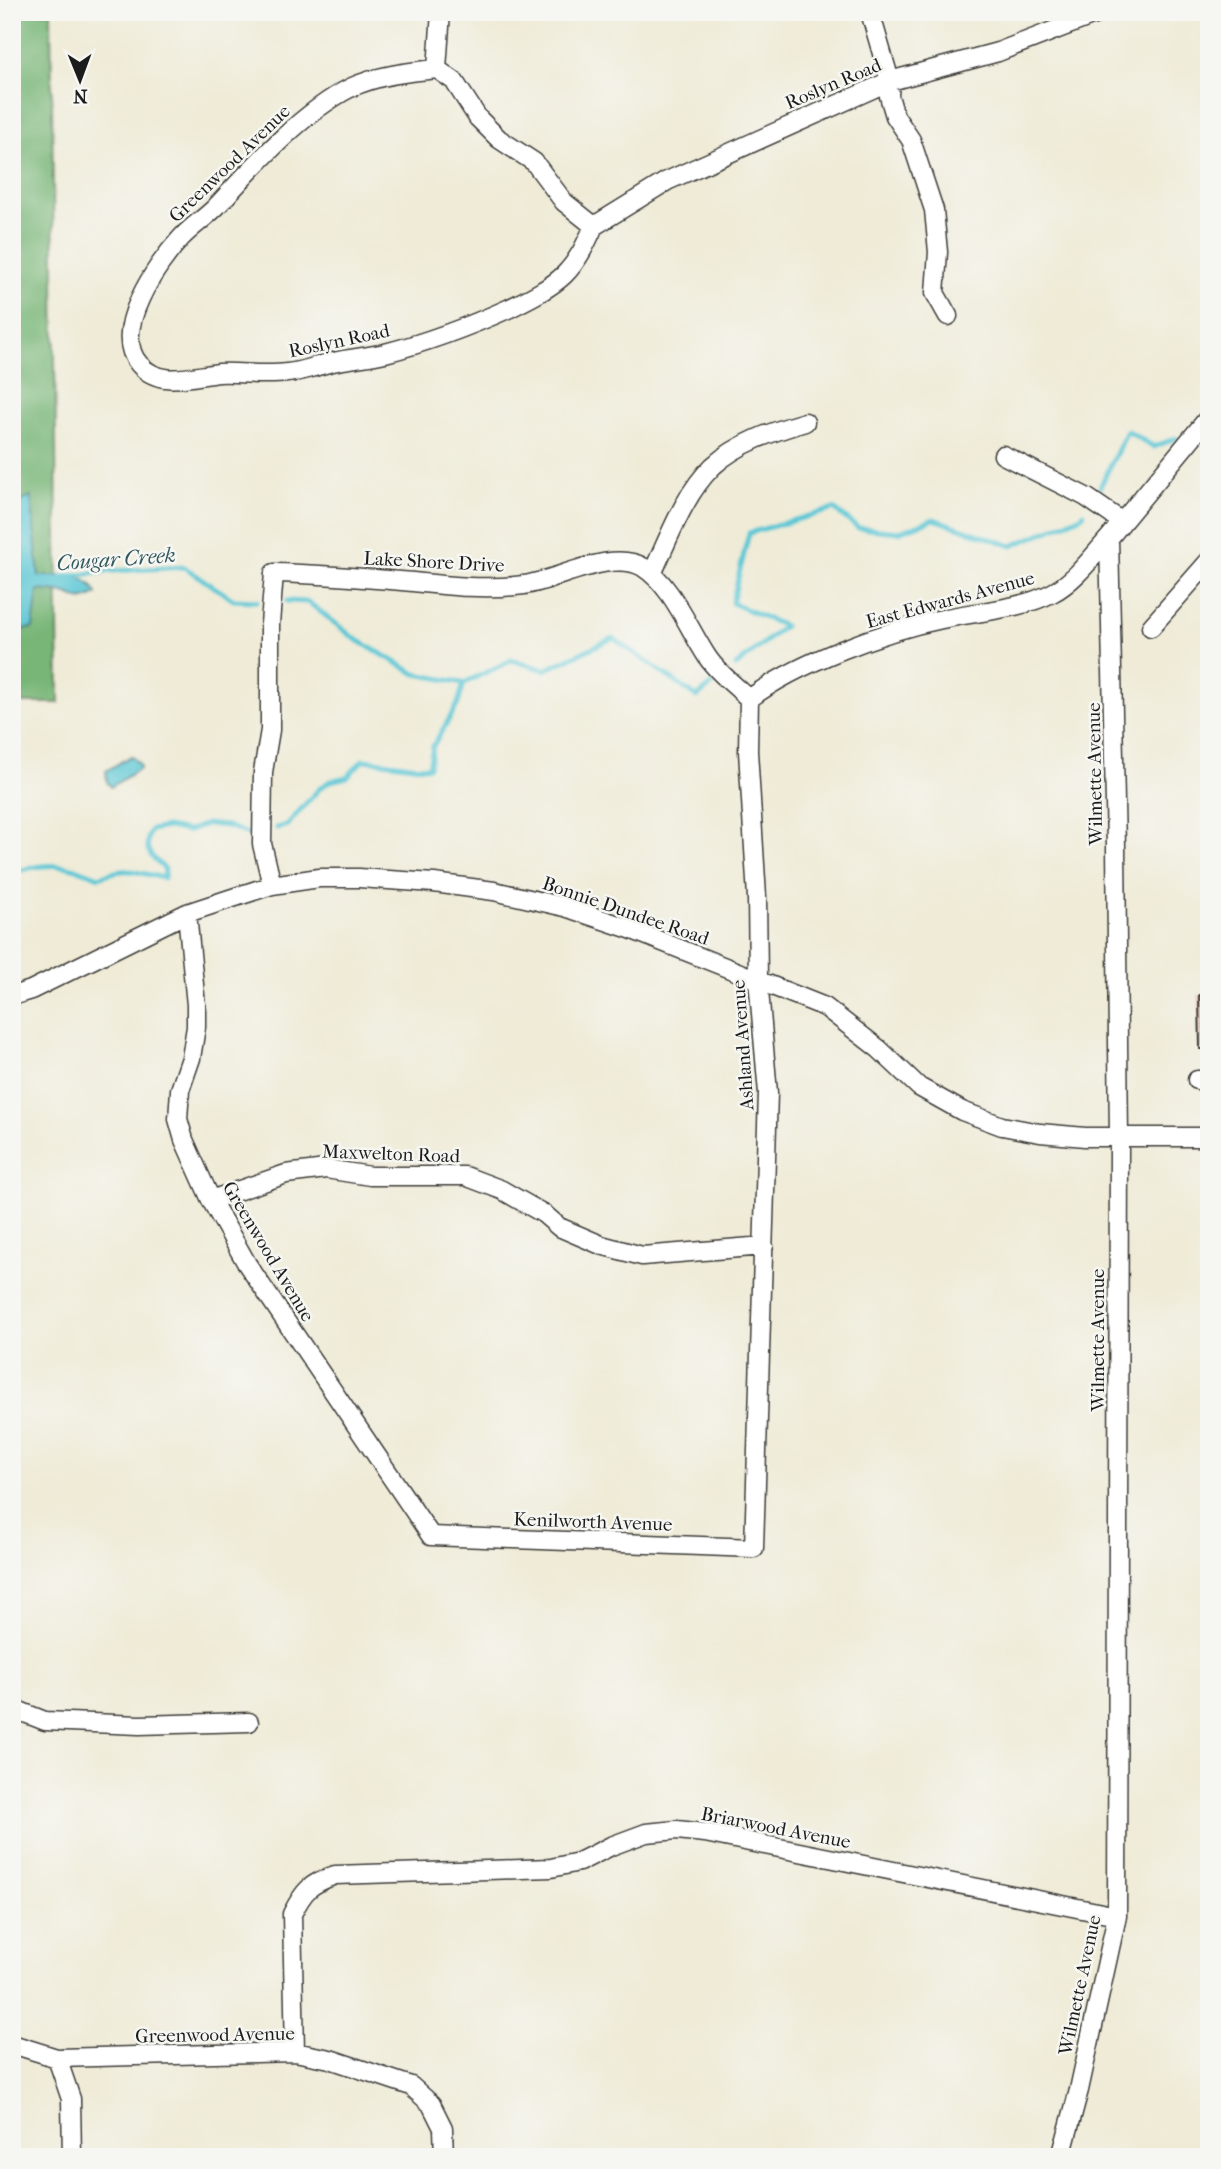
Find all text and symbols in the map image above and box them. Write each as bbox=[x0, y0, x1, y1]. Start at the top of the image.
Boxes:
north arrow bbox=[46, 46, 116, 116]
street label: Roslyn Road bbox=[782, 54, 885, 114]
text: N bbox=[72, 85, 88, 107]
street label: Greenwood Avenue bbox=[165, 100, 295, 227]
street label: Roslyn Road bbox=[287, 319, 392, 362]
water label: Cougar Creek bbox=[56, 543, 176, 575]
street label: Lake Shore Drive bbox=[363, 547, 505, 577]
street label: East Edwards Avenue bbox=[864, 567, 1037, 633]
street label: Wilmette Avenue bbox=[1083, 702, 1107, 847]
street label: Bonnie Dundee Road bbox=[540, 872, 712, 950]
street label: Ashland Avenue bbox=[727, 979, 759, 1112]
street label: Maxwelton Road bbox=[322, 1141, 461, 1167]
street label: Greenwood Avenue bbox=[218, 1177, 319, 1326]
street label: Wilmette Avenue bbox=[1087, 1269, 1109, 1412]
street label: Kenilworth Avenue bbox=[513, 1508, 673, 1536]
street label: Briarwood Avenue bbox=[699, 1803, 852, 1853]
street label: Wilmette Avenue bbox=[1054, 1913, 1106, 2058]
street label: Greenwood Avenue bbox=[135, 2023, 295, 2047]

